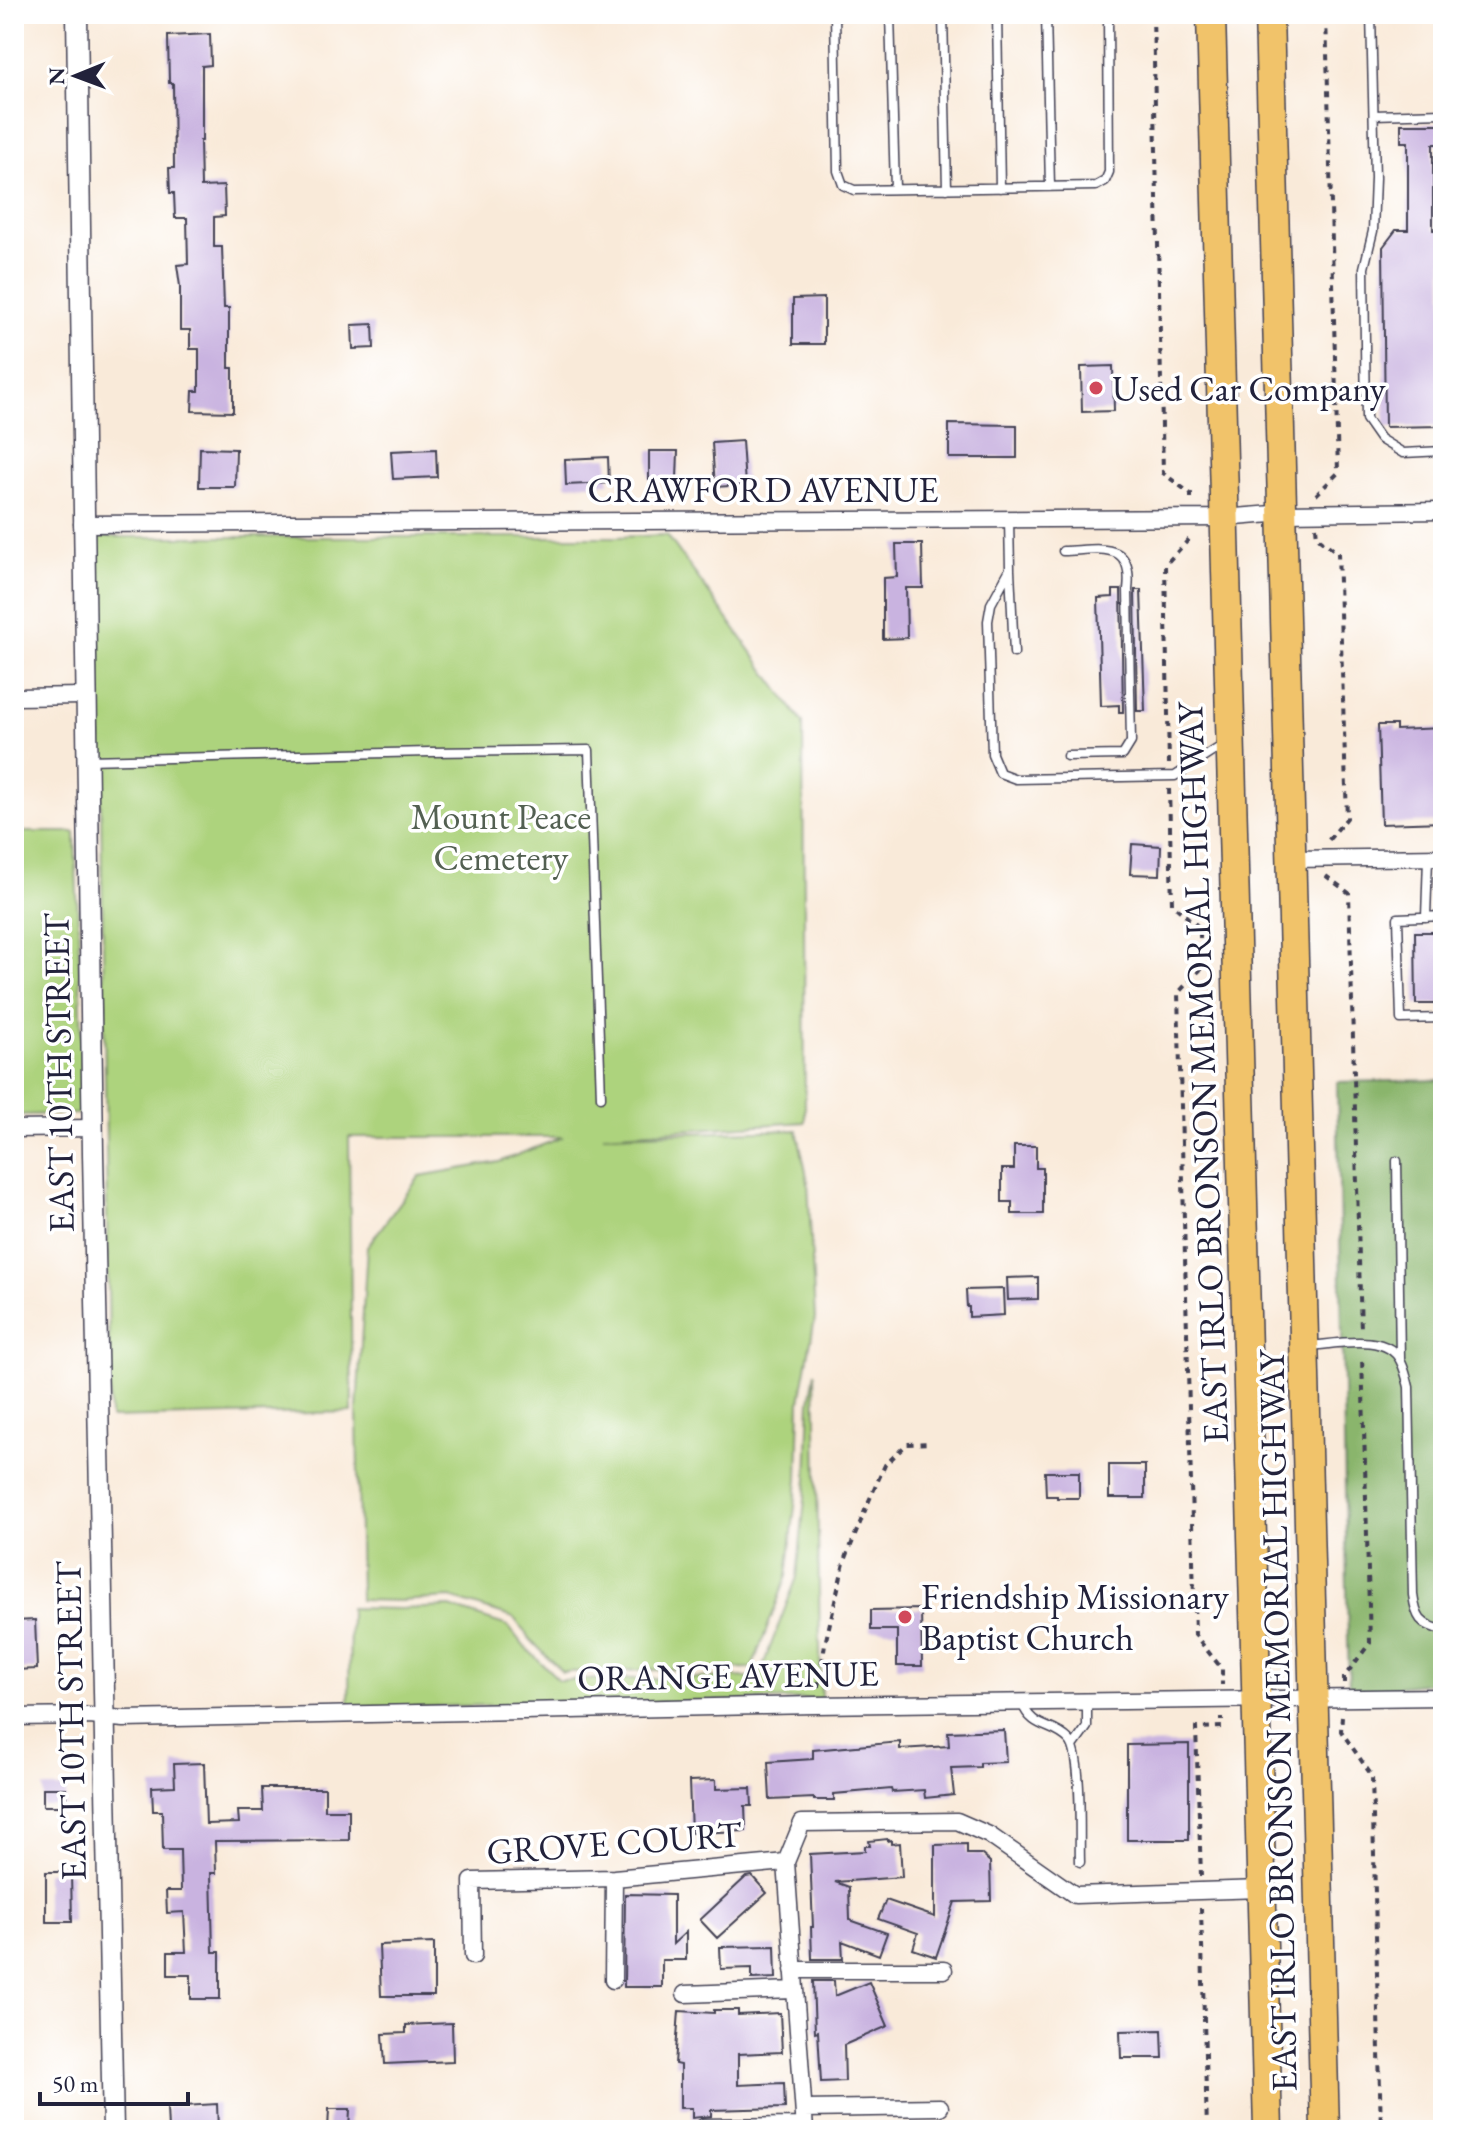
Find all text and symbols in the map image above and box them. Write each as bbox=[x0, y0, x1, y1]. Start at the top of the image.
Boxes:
north arrow bbox=[36, 36, 116, 116]
text: N bbox=[42, 67, 71, 85]
place label: Used Car Company bbox=[1112, 365, 1386, 412]
marker: Used Car Company bbox=[1087, 379, 1105, 397]
street label: CRAWFORD AVENUE bbox=[587, 466, 939, 513]
street label: EAST IRLO BRONSON MEMORIAL HIGHWAY bbox=[1166, 700, 1239, 1444]
park label: Mount Peace Cemetery bbox=[411, 793, 591, 881]
street label: EAST 10TH STREET bbox=[32, 912, 85, 1233]
street label: EAST IRLO BRONSON MEMORIAL HIGHWAY bbox=[1247, 1348, 1307, 2092]
street label: EAST 10TH STREET bbox=[44, 1560, 97, 1881]
place label: Friendship Missionary Baptist Church bbox=[921, 1573, 1229, 1661]
marker: Friendship Missionary Baptist Church bbox=[896, 1608, 914, 1626]
street label: ORANGE AVENUE bbox=[577, 1649, 879, 1702]
street label: GROVE COURT bbox=[485, 1810, 744, 1875]
scale bar bbox=[40, 2056, 188, 2106]
text: 50 m bbox=[52, 2068, 99, 2099]

